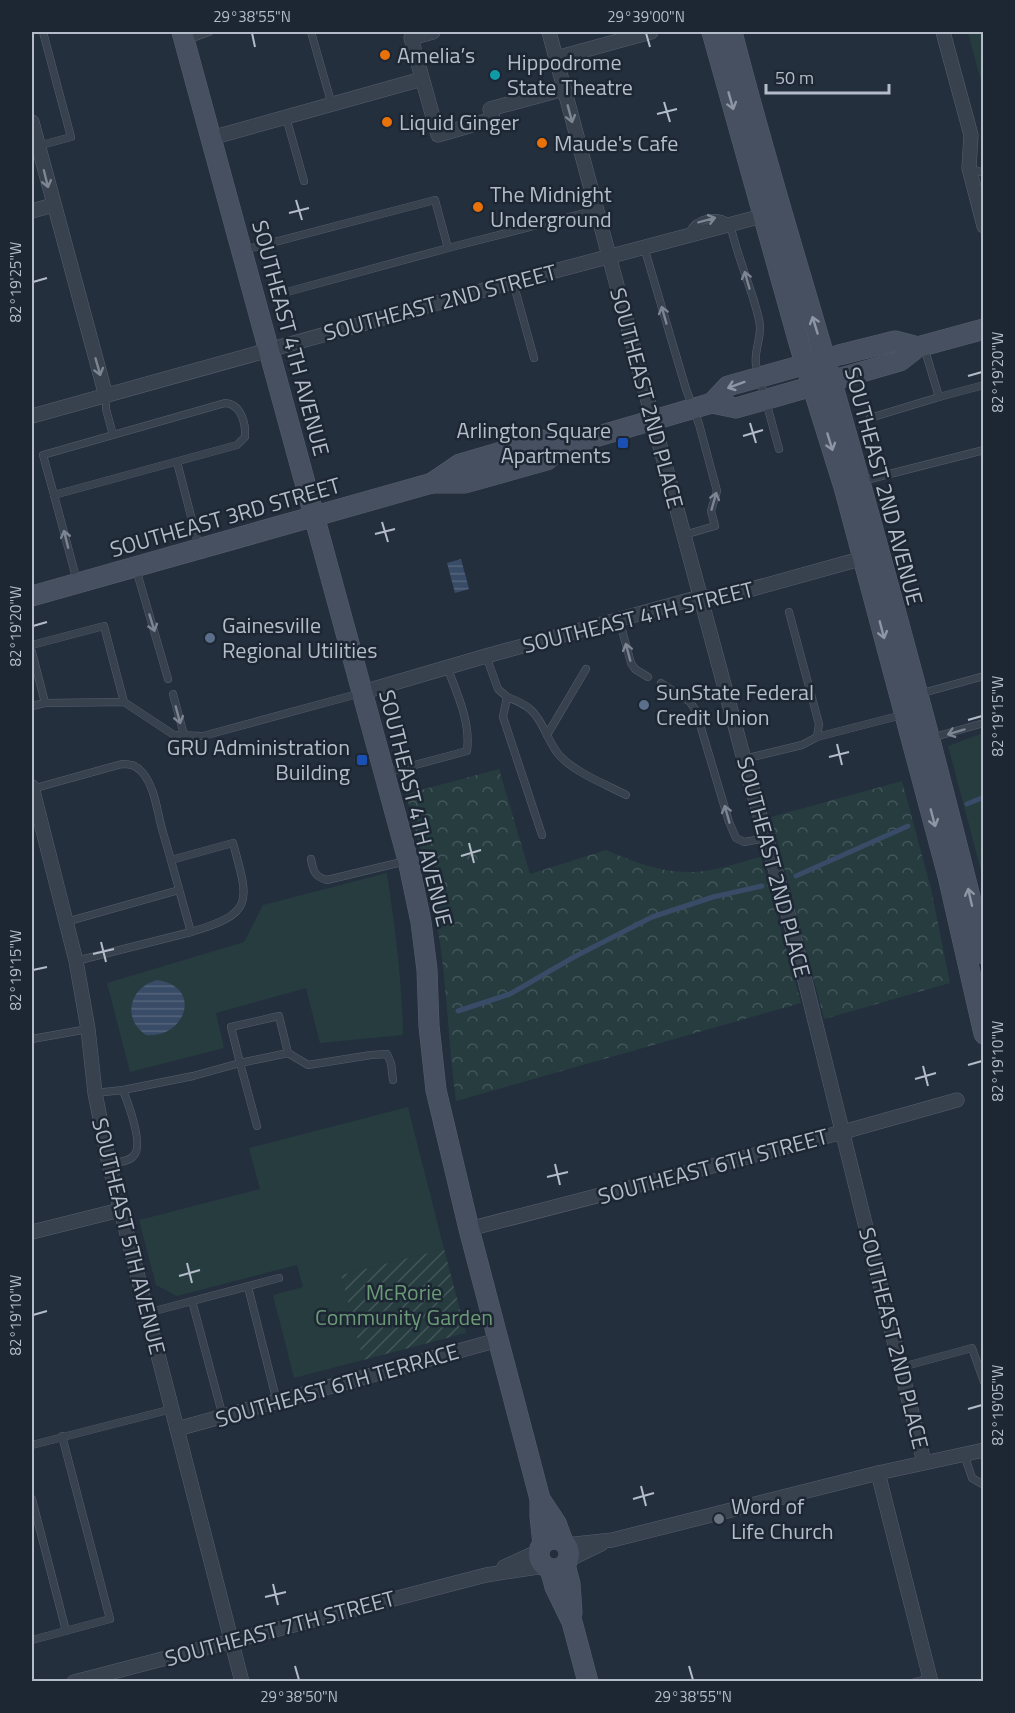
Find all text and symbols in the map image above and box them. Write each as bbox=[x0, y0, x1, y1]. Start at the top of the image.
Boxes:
text: 29°38'55"N bbox=[213, 5, 291, 28]
text: 29°39'00"N bbox=[607, 5, 685, 28]
place label: Amelia’s bbox=[397, 38, 475, 72]
place label: Hippodrome State Theatre bbox=[507, 45, 633, 104]
marker: Amelia’s bbox=[378, 48, 392, 62]
scale bar bbox=[766, 57, 889, 95]
text: 50 m bbox=[775, 64, 814, 91]
marker: Hippodrome State Theatre bbox=[488, 68, 502, 82]
one-way arrow bbox=[726, 91, 737, 110]
one-way arrow bbox=[565, 104, 577, 123]
place label: Liquid Ginger bbox=[399, 105, 520, 139]
marker: Liquid Ginger bbox=[380, 115, 394, 129]
place label: Maude's Cafe bbox=[554, 126, 678, 160]
marker: Maude's Cafe bbox=[535, 136, 549, 150]
one-way arrow bbox=[41, 169, 53, 188]
place label: The Midnight Underground bbox=[490, 177, 612, 236]
marker: The Midnight Underground bbox=[471, 200, 485, 214]
one-way arrow bbox=[697, 214, 716, 226]
street label: SOUTHEAST 4TH AVENUE bbox=[243, 216, 339, 460]
text: 82°19'25"W bbox=[4, 242, 27, 322]
street label: SOUTHEAST 2ND STREET bbox=[320, 254, 561, 349]
one-way arrow bbox=[741, 270, 753, 289]
street label: SOUTHEAST 2ND PLACE bbox=[601, 284, 693, 512]
one-way arrow bbox=[658, 306, 669, 325]
one-way arrow bbox=[809, 316, 820, 335]
text: 82°19'20"W bbox=[986, 332, 1009, 412]
one-way arrow bbox=[93, 357, 104, 376]
street label: SOUTHEAST 2ND AVENUE bbox=[836, 363, 932, 609]
one-way arrow bbox=[727, 380, 745, 391]
place label: Arlington Square Apartments bbox=[457, 413, 611, 472]
one-way arrow bbox=[825, 432, 836, 451]
marker: Arlington Square Apartments bbox=[616, 436, 630, 450]
street label: SOUTHEAST 3RD STREET bbox=[106, 468, 345, 566]
one-way arrow bbox=[709, 492, 720, 511]
one-way arrow bbox=[59, 530, 71, 549]
street label: SOUTHEAST 4TH STREET bbox=[519, 572, 758, 662]
text: 82°19'20"W bbox=[4, 586, 27, 666]
place label: Gainesville Regional Utilities bbox=[222, 608, 377, 667]
one-way arrow bbox=[147, 613, 158, 632]
one-way arrow bbox=[877, 620, 888, 639]
marker: Gainesville Regional Utilities bbox=[203, 631, 217, 645]
one-way arrow bbox=[622, 643, 633, 662]
place label: SunState Federal Credit Union bbox=[656, 675, 814, 734]
text: 82°19'15"W bbox=[986, 676, 1009, 756]
street label: SOUTHEAST 4TH AVENUE bbox=[370, 686, 462, 930]
marker: SunState Federal Credit Union bbox=[637, 698, 651, 712]
one-way arrow bbox=[173, 705, 185, 724]
one-way arrow bbox=[947, 726, 966, 738]
place label: GRU Administration Building bbox=[167, 730, 350, 789]
marker: GRU Administration Building bbox=[355, 753, 369, 767]
street label: SOUTHEAST 2ND PLACE bbox=[728, 753, 820, 981]
one-way arrow bbox=[721, 805, 732, 824]
one-way arrow bbox=[927, 808, 939, 827]
one-way arrow bbox=[964, 888, 975, 908]
text: 82°19'15"W bbox=[4, 930, 27, 1010]
text: 82°19'10"W bbox=[986, 1021, 1009, 1101]
street label: SOUTHEAST 5TH AVENUE bbox=[83, 1114, 175, 1358]
street label: SOUTHEAST 6TH STREET bbox=[594, 1119, 832, 1213]
street label: SOUTHEAST 2ND PLACE bbox=[850, 1224, 938, 1452]
text: 82°19'10"W bbox=[4, 1275, 27, 1355]
park label: McRorie Community Garden bbox=[315, 1275, 493, 1334]
street label: SOUTHEAST 6TH TERRACE bbox=[211, 1334, 463, 1436]
text: 82°19'05"W bbox=[986, 1365, 1009, 1445]
place label: Word of Life Church bbox=[731, 1489, 834, 1548]
marker: Word of Life Church bbox=[712, 1512, 726, 1526]
street label: SOUTHEAST 7TH STREET bbox=[161, 1581, 399, 1675]
text: 29°38'50"N bbox=[260, 1685, 338, 1708]
text: 29°38'55"N bbox=[654, 1685, 732, 1708]

